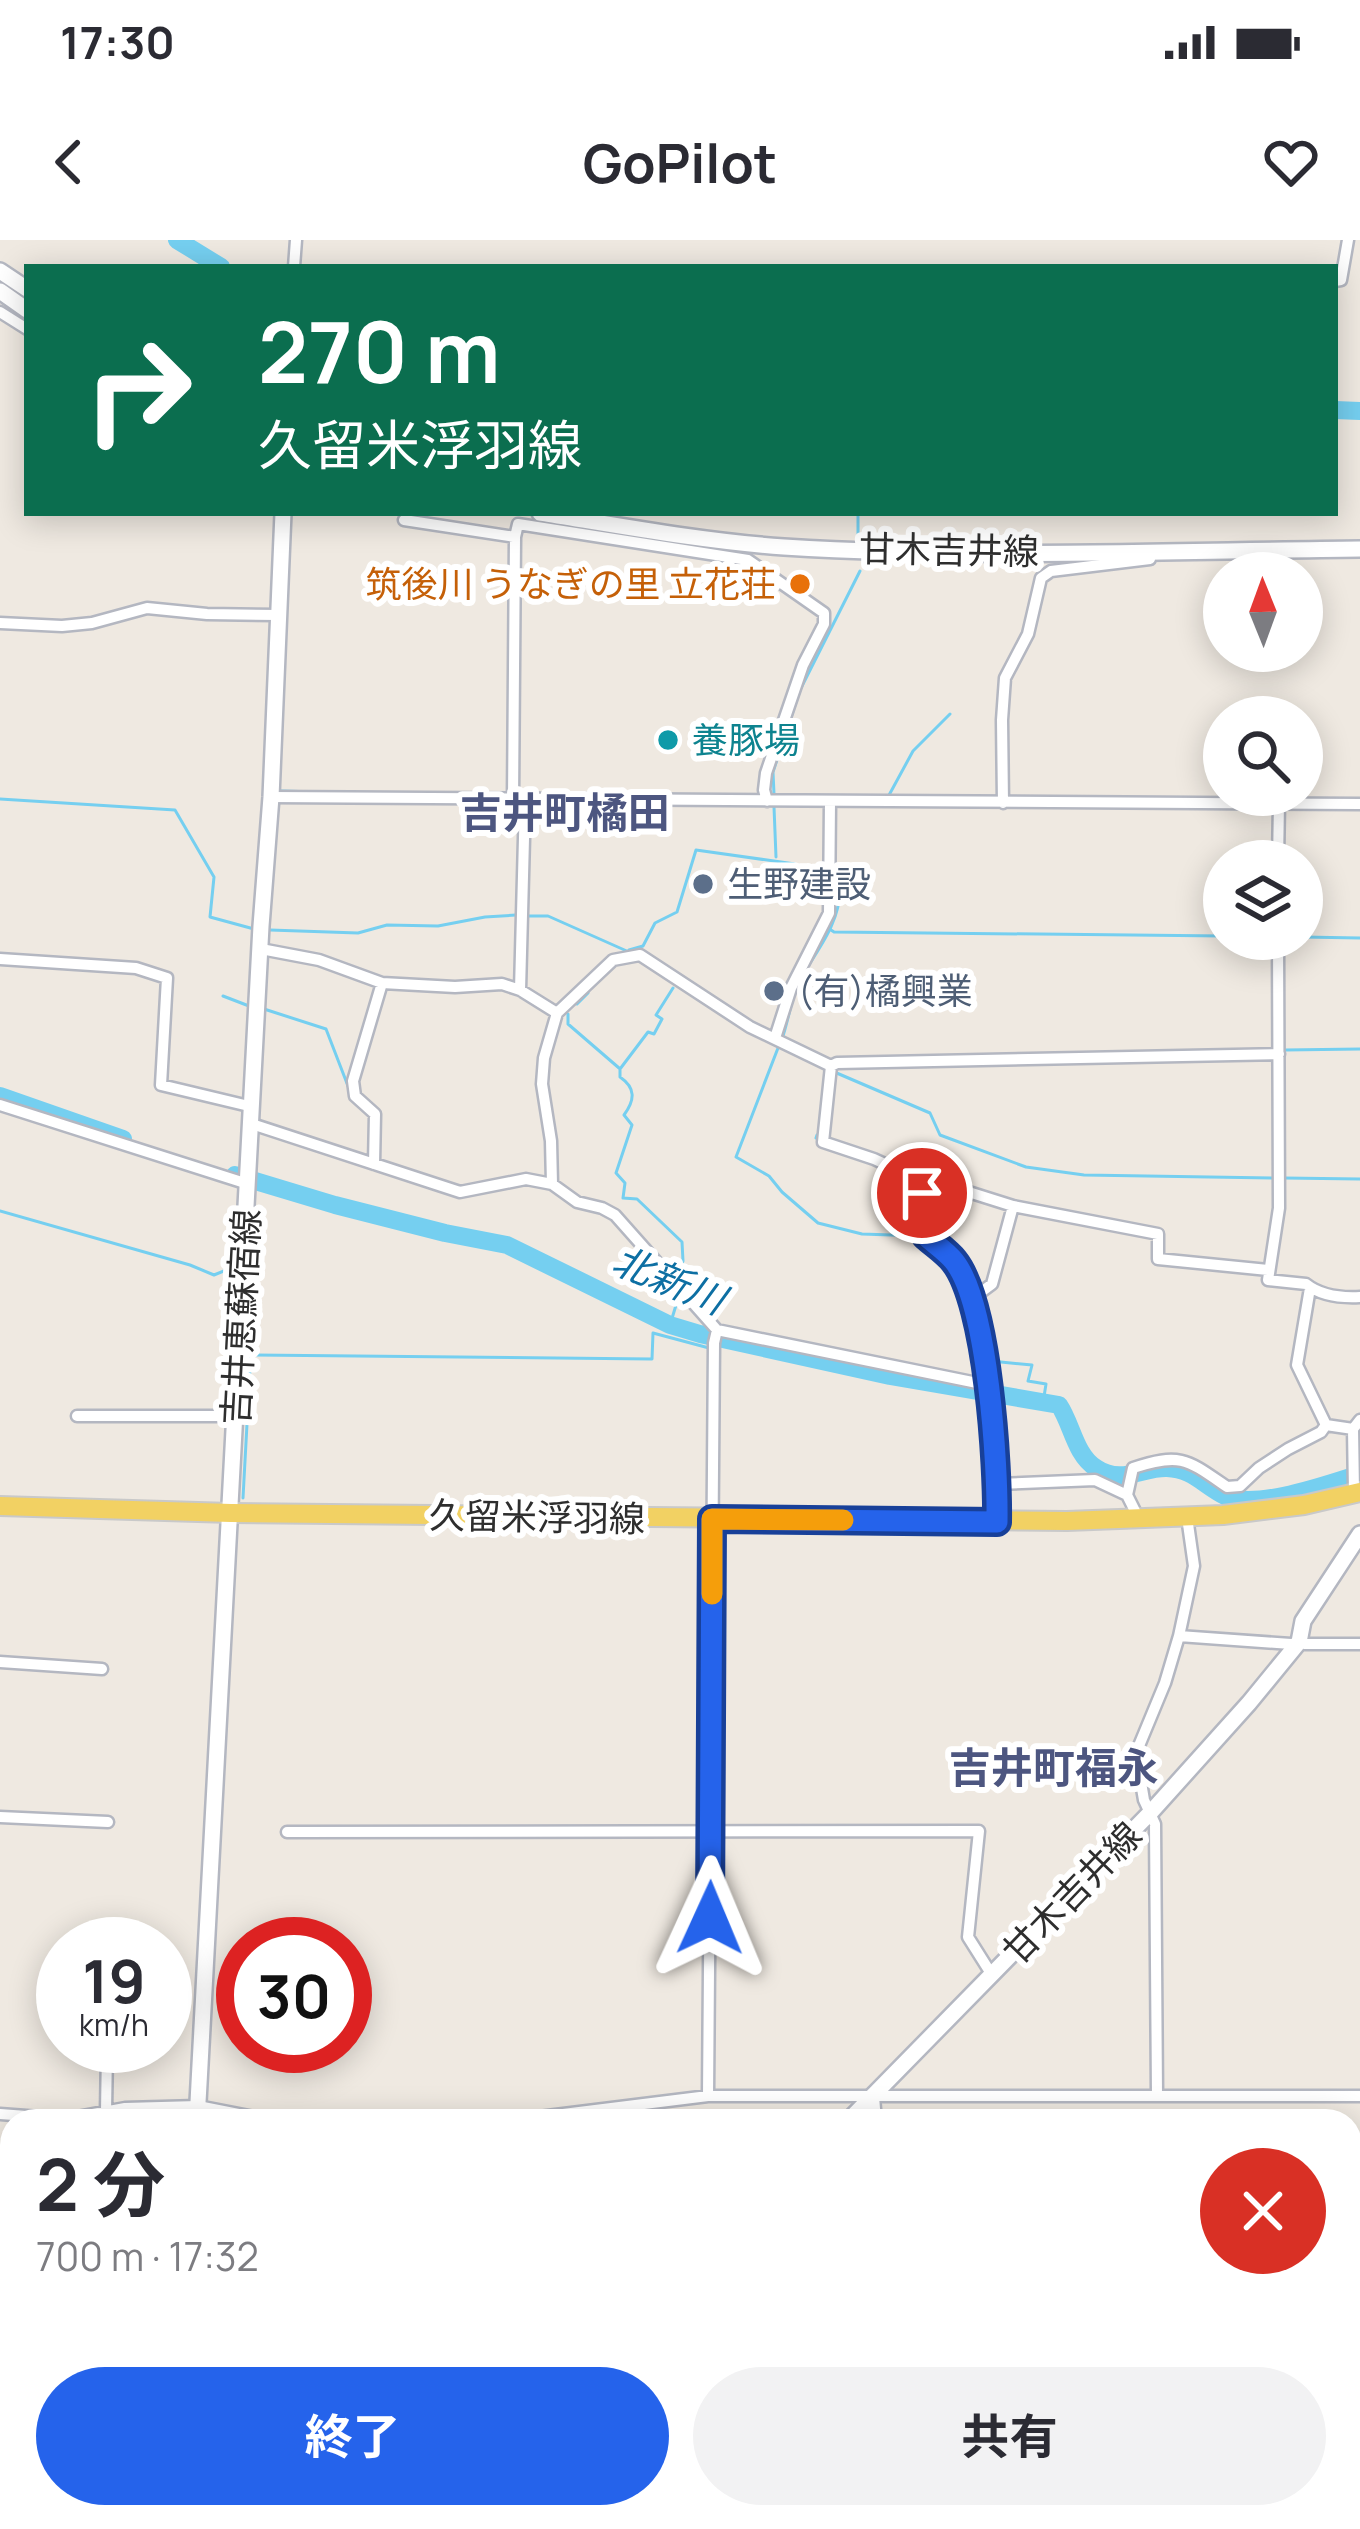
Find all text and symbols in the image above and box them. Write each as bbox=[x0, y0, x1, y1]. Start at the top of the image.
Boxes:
text: 17:30 bbox=[60, 11, 175, 73]
text: GoPilot bbox=[583, 125, 777, 199]
icon: back bbox=[36, 129, 102, 195]
icon: heart bbox=[1258, 129, 1324, 195]
text: 270 m bbox=[258, 293, 500, 408]
icon: right bbox=[60, 312, 216, 468]
text: 久留米浮羽線 bbox=[258, 407, 582, 481]
street label: 甘木吉井線 bbox=[859, 523, 1039, 576]
north arrow bbox=[1203, 552, 1323, 672]
map controls bbox=[1203, 552, 1323, 960]
place label: 筑後川 うなぎの里 立花荘 bbox=[366, 559, 776, 608]
marker: 筑後川 うなぎの里 立花荘 bbox=[787, 571, 813, 597]
button: search bbox=[1203, 696, 1323, 816]
place label: 養豚場 bbox=[692, 715, 800, 764]
marker: 養豚場 bbox=[655, 727, 681, 753]
district label: 吉井町橘田 bbox=[460, 783, 670, 841]
button: layers bbox=[1203, 840, 1323, 960]
place label: 生野建設 bbox=[727, 859, 871, 908]
marker: 生野建設 bbox=[690, 871, 716, 897]
place label: (有)橘興業 bbox=[798, 966, 973, 1015]
marker: (有)橘興業 bbox=[761, 978, 787, 1004]
pin bbox=[871, 1142, 973, 1244]
icon: arrive bbox=[889, 1160, 955, 1226]
street label: 吉井恵蘇宿線 bbox=[210, 1208, 271, 1426]
water label: 北新川 bbox=[605, 1232, 737, 1328]
street label: 久留米浮羽線 bbox=[429, 1490, 645, 1543]
district label: 吉井町福永 bbox=[949, 1738, 1159, 1796]
street label: 甘木吉井線 bbox=[991, 1811, 1152, 1974]
position arrow bbox=[647, 1855, 773, 1981]
speed limit sign: 30 bbox=[216, 1917, 372, 2073]
text: 19 bbox=[82, 1939, 146, 2021]
text: km/h bbox=[79, 2004, 149, 2045]
text: 2 分 bbox=[36, 2134, 165, 2233]
button: close bbox=[1200, 2148, 1326, 2274]
text: 700 m · 17:32 bbox=[36, 2229, 259, 2283]
button: 終了 bbox=[36, 2367, 669, 2505]
button: 共有 bbox=[693, 2367, 1326, 2505]

